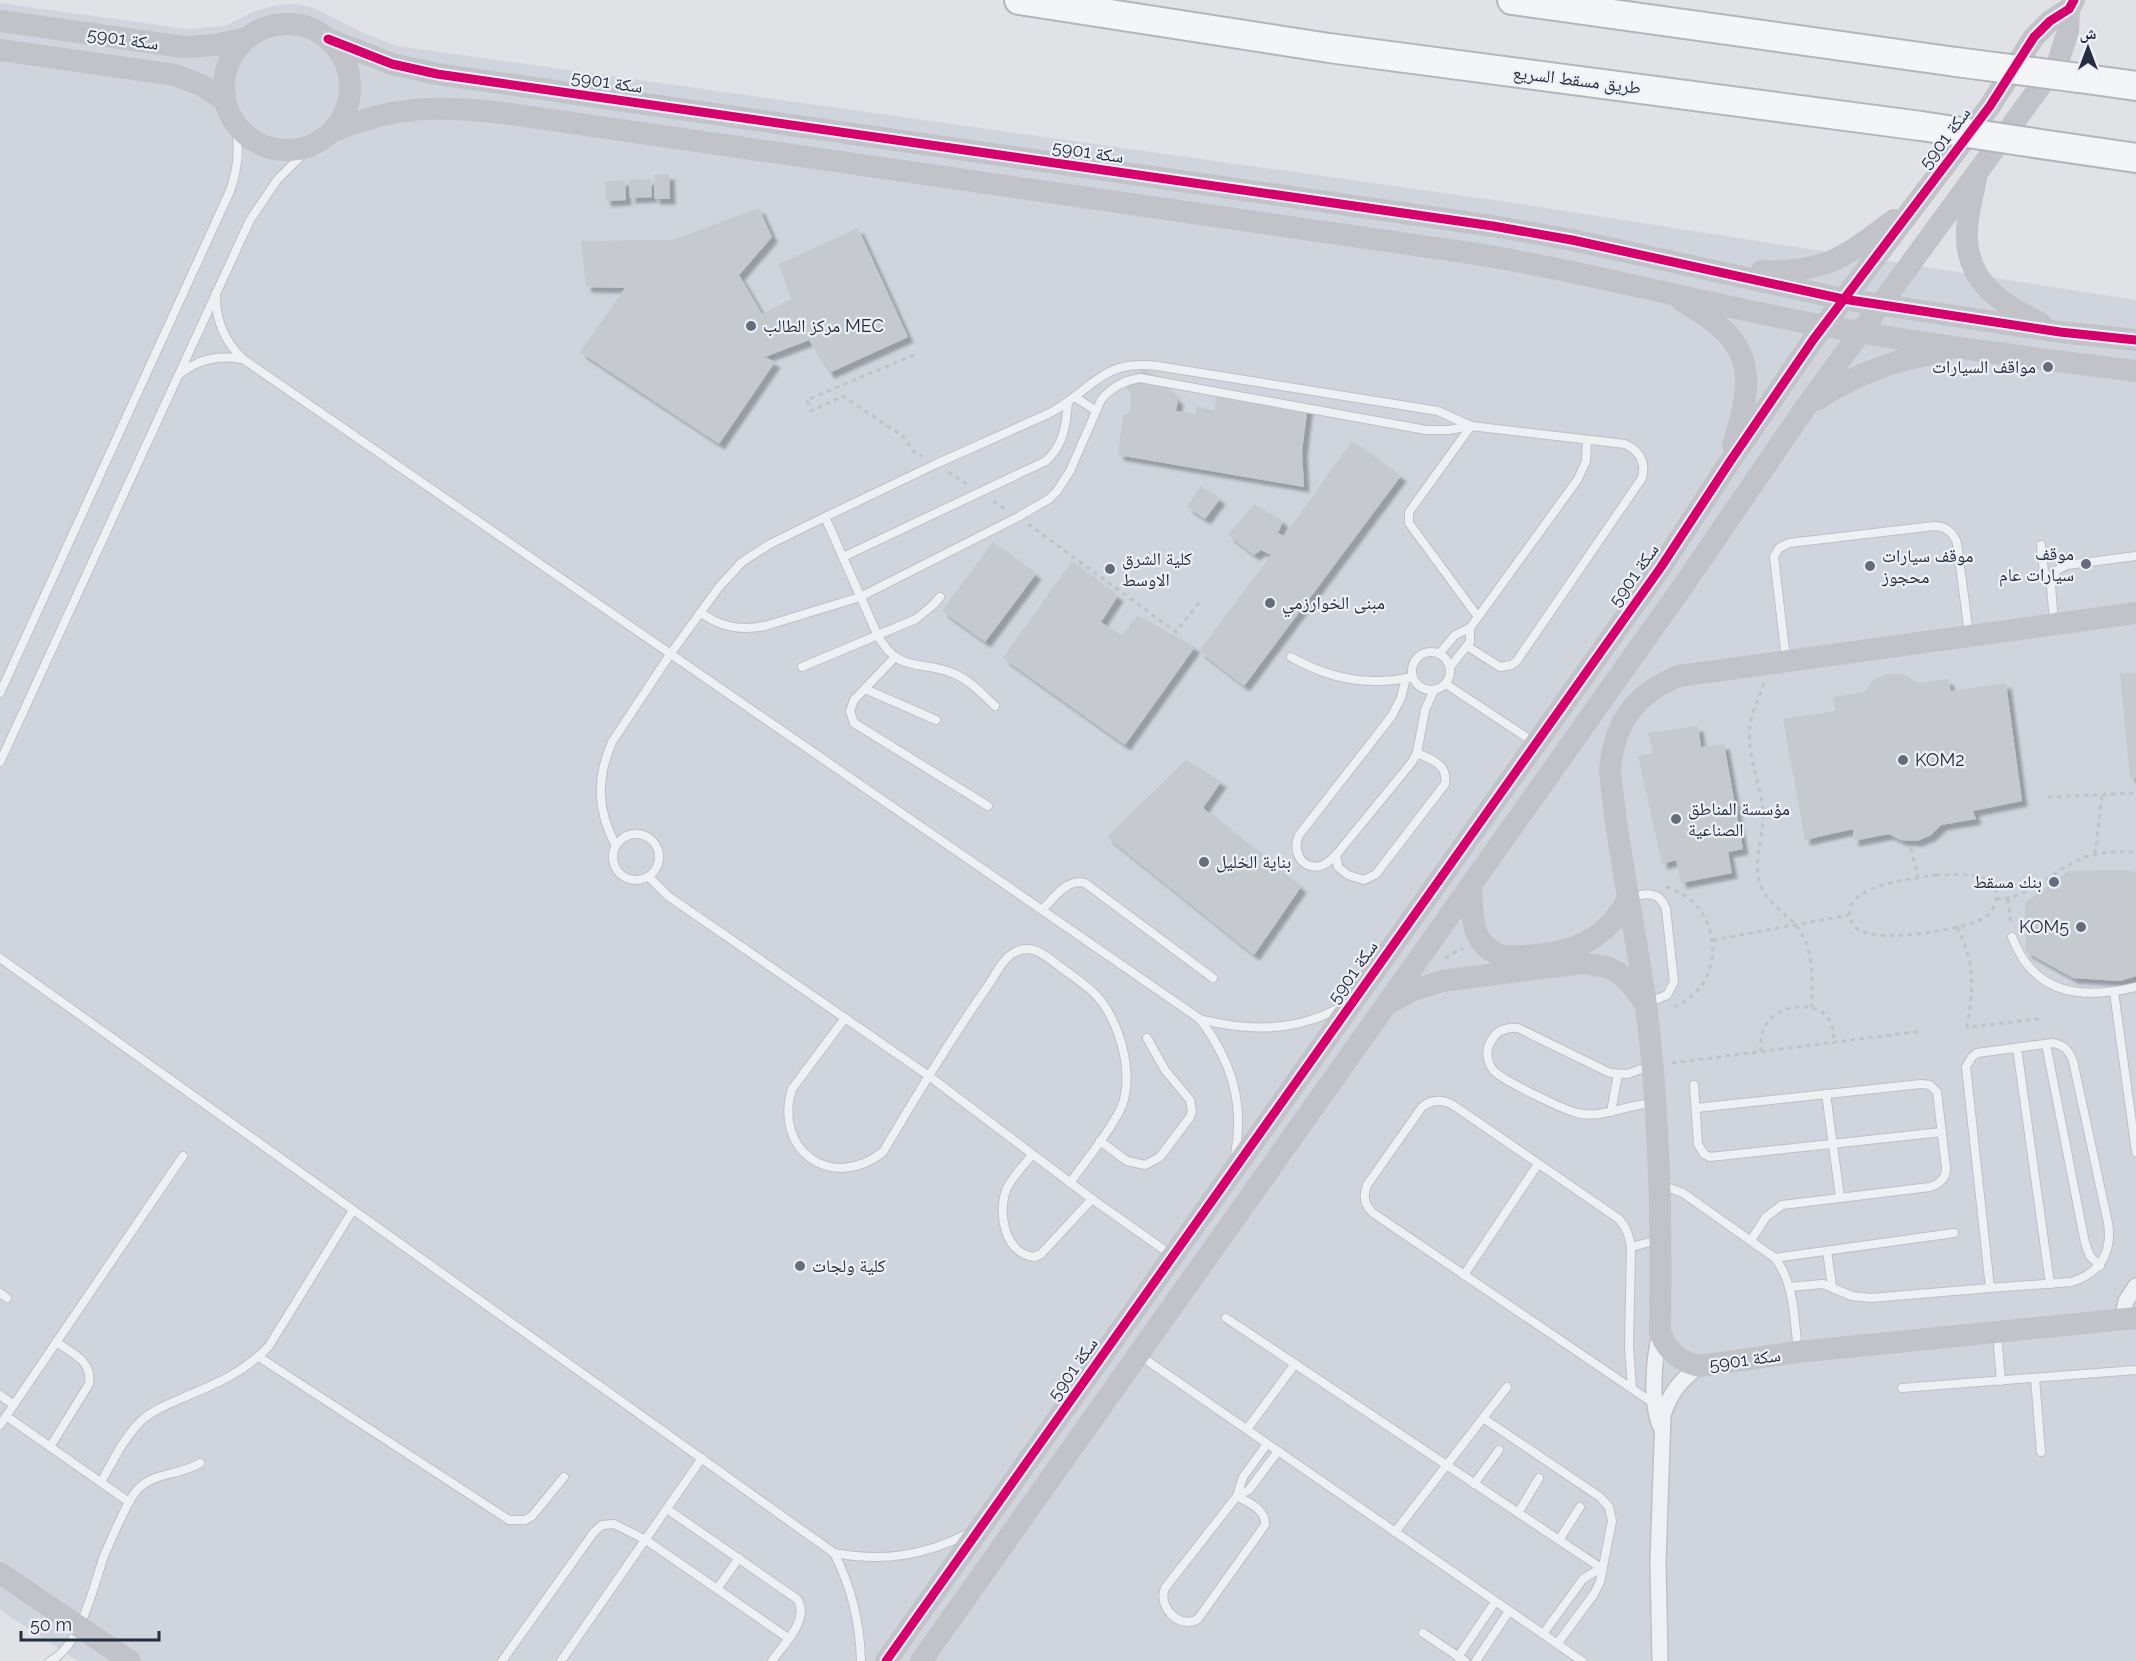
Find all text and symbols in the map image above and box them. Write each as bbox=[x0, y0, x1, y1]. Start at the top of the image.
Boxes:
north arrow bbox=[2058, 18, 2118, 78]
street label: سكة 5901 bbox=[86, 23, 160, 54]
text: ش bbox=[2080, 24, 2097, 43]
street label: طريق مسقط السريع bbox=[1511, 61, 1642, 100]
street label: سكة 5901 bbox=[570, 66, 644, 97]
street label: سكة 5901 bbox=[1915, 103, 1975, 173]
street label: سكة 5901 bbox=[1051, 136, 1125, 167]
place label: مركز الطالب MEC bbox=[763, 315, 884, 337]
marker: مركز الطالب MEC bbox=[744, 319, 758, 333]
place label: مواقف السيارات bbox=[1932, 356, 2036, 377]
marker: مواقف السيارات bbox=[2041, 360, 2055, 374]
street label: سكة 5901 bbox=[1604, 539, 1663, 610]
place label: موقف سيارات عام bbox=[1999, 543, 2074, 587]
place label: موقف سيارات محجوز bbox=[1881, 545, 1974, 587]
place label: كلية الشرق الاوسط bbox=[1122, 548, 1193, 590]
marker: موقف سيارات عام bbox=[2079, 557, 2093, 571]
marker: موقف سيارات محجوز bbox=[1863, 559, 1877, 573]
marker: كلية الشرق الاوسط bbox=[1103, 562, 1117, 576]
place label: مبنى الخوارزمي bbox=[1282, 592, 1385, 618]
marker: مبنى الخوارزمي bbox=[1263, 596, 1277, 610]
place label: KOM2 bbox=[1915, 749, 1965, 770]
marker: KOM2 bbox=[1896, 753, 1910, 767]
place label: مؤسسة المناطق الصناعية bbox=[1688, 798, 1790, 840]
marker: مؤسسة المناطق الصناعية bbox=[1669, 812, 1683, 826]
place label: بناية الخليل bbox=[1216, 851, 1291, 873]
marker: بناية الخليل bbox=[1197, 855, 1211, 869]
place label: بنك مسقط bbox=[1973, 871, 2042, 893]
marker: بنك مسقط bbox=[2047, 875, 2061, 889]
place label: KOM5 bbox=[2019, 916, 2069, 937]
marker: KOM5 bbox=[2074, 920, 2088, 934]
street label: سكة 5901 bbox=[1323, 936, 1382, 1007]
place label: كلية ولجات bbox=[812, 1255, 886, 1276]
marker: كلية ولجات bbox=[793, 1259, 807, 1273]
street label: سكة 5901 bbox=[1043, 1333, 1102, 1404]
street label: سكة 5901 bbox=[1708, 1344, 1782, 1375]
scale bar bbox=[21, 1604, 159, 1642]
text: 50 m bbox=[30, 1614, 72, 1635]

